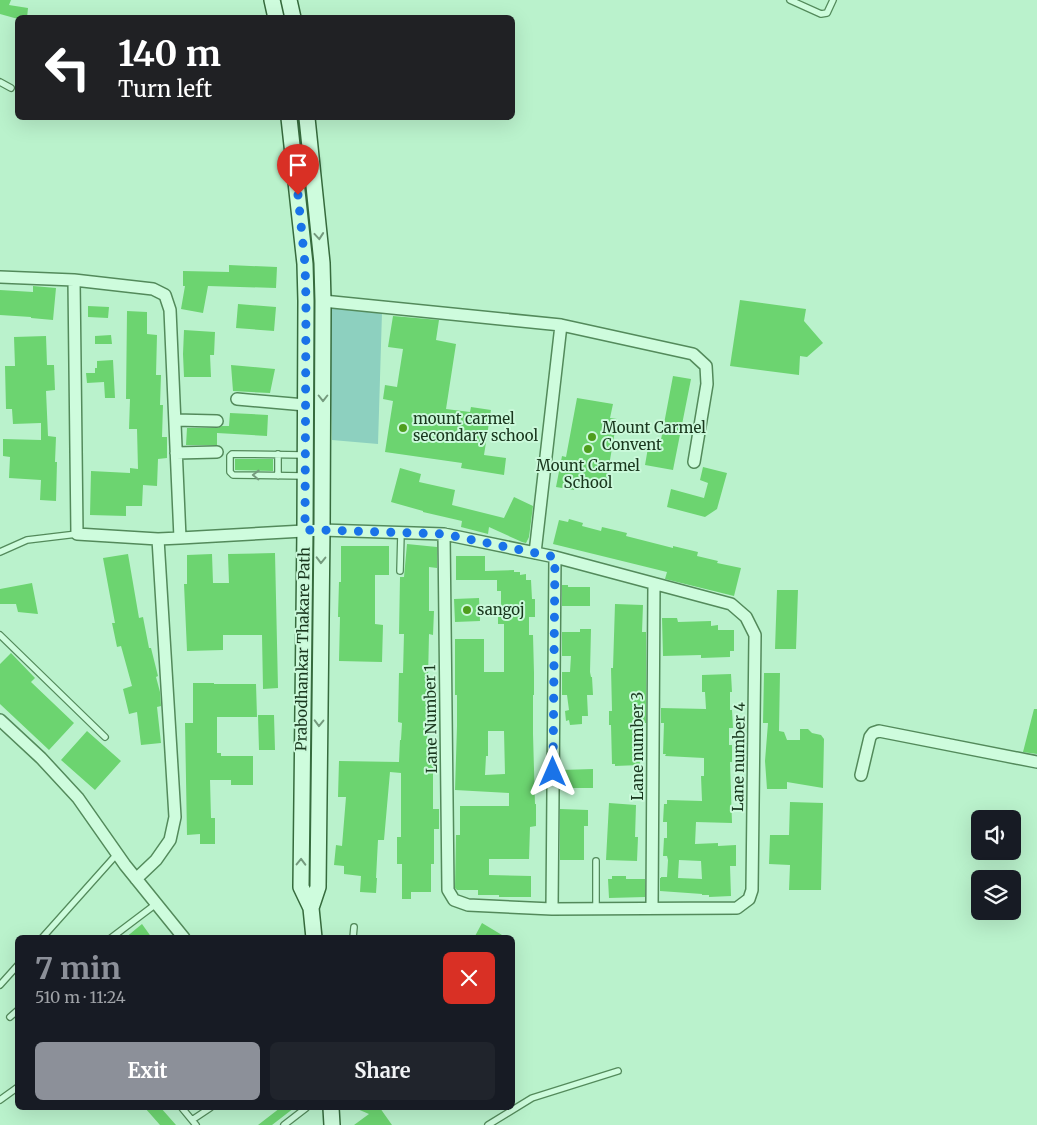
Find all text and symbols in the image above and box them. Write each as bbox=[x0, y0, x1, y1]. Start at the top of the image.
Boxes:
text: 140 m bbox=[118, 32, 221, 76]
icon: left bbox=[35, 35, 100, 100]
text: Turn left bbox=[118, 75, 212, 103]
pin bbox=[277, 144, 319, 195]
icon: arrive bbox=[284, 151, 312, 179]
one-way arrow bbox=[314, 232, 325, 240]
one-way arrow bbox=[318, 394, 328, 402]
place label: mount carmel secondary school bbox=[413, 409, 539, 445]
place label: Mount Carmel Convent bbox=[602, 418, 706, 454]
marker: mount carmel secondary school bbox=[397, 422, 409, 434]
marker: Mount Carmel Convent bbox=[586, 431, 598, 443]
marker: Mount Carmel School bbox=[582, 443, 594, 455]
place label: Mount Carmel School bbox=[536, 456, 640, 492]
one-way arrow bbox=[252, 470, 260, 480]
street label: Prabodhankar Thakare Path bbox=[291, 547, 314, 751]
one-way arrow bbox=[316, 557, 326, 565]
place label: sangoj bbox=[477, 600, 525, 619]
marker: sangoj bbox=[461, 604, 473, 616]
street label: Lane Number 1 bbox=[420, 664, 441, 774]
street label: Lane number 3 bbox=[628, 692, 647, 800]
street label: Lane number 4 bbox=[728, 702, 749, 812]
one-way arrow bbox=[314, 719, 325, 727]
position arrow bbox=[526, 745, 578, 797]
map controls bbox=[971, 810, 1021, 920]
button: sound bbox=[971, 810, 1021, 860]
one-way arrow bbox=[296, 857, 306, 865]
button: layers bbox=[971, 870, 1021, 920]
text: 7 min bbox=[35, 949, 121, 987]
button: close bbox=[443, 952, 495, 1004]
text: 510 m · 11:24 bbox=[35, 987, 126, 1007]
button: Exit bbox=[35, 1042, 260, 1100]
button: Share bbox=[270, 1042, 495, 1100]

